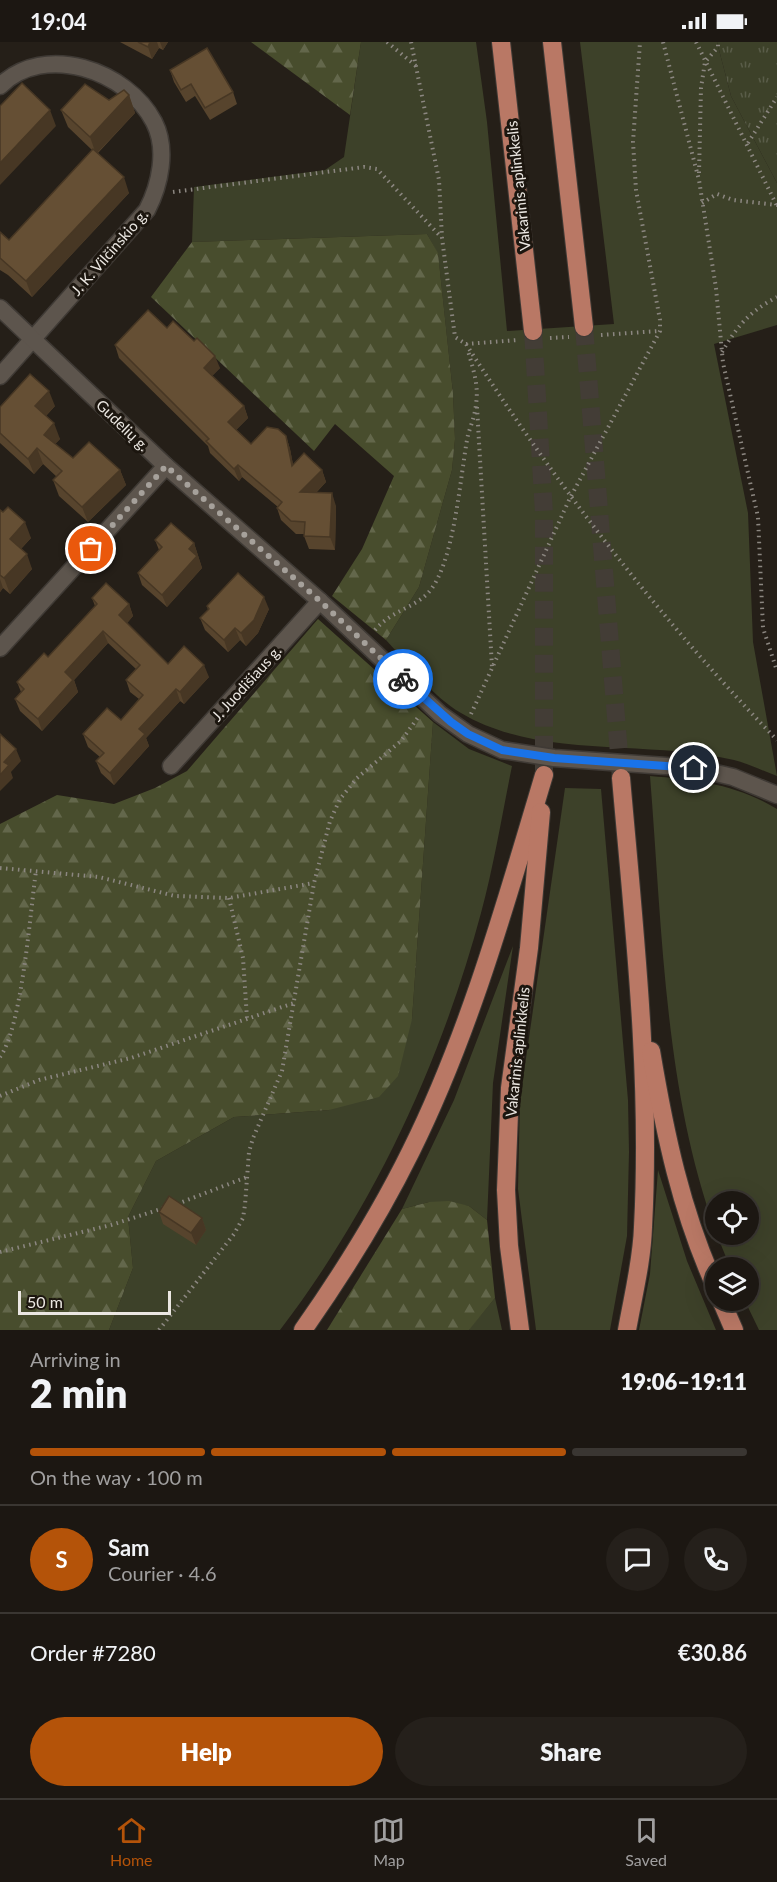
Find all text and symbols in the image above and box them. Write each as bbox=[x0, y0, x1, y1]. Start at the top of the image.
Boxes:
text: 19:04 bbox=[30, 8, 87, 35]
street label: Vakarinis aplinkkelis bbox=[502, 120, 534, 252]
street label: J. K. Vilčinskio g. bbox=[67, 205, 151, 299]
street label: Gudelių g. bbox=[93, 396, 153, 454]
pin bbox=[65, 523, 116, 574]
icon: bag bbox=[74, 532, 107, 565]
street label: J. Juodišiaus g. bbox=[207, 641, 285, 725]
courier bbox=[373, 649, 433, 709]
icon: bike bbox=[387, 663, 420, 696]
pin bbox=[668, 742, 719, 793]
icon: home bbox=[677, 751, 710, 784]
street label: Vakarinis aplinkkelis bbox=[501, 986, 533, 1118]
map controls bbox=[705, 1191, 759, 1311]
button: locate bbox=[705, 1191, 759, 1245]
button: layers bbox=[705, 1257, 759, 1311]
scale bar bbox=[18, 1288, 171, 1316]
text: 50 m bbox=[27, 1292, 63, 1311]
text: Arriving in bbox=[30, 1347, 121, 1371]
text: 19:06–19:11 bbox=[621, 1368, 747, 1395]
text: 2 min bbox=[30, 1370, 127, 1416]
text: On the way · 100 m bbox=[30, 1465, 203, 1489]
button: chat bbox=[606, 1528, 669, 1591]
button: phone bbox=[684, 1528, 747, 1591]
text: Sam bbox=[108, 1534, 150, 1561]
text: S bbox=[55, 1546, 68, 1573]
text: Courier · 4.6 bbox=[108, 1561, 217, 1585]
text: Order #7280 bbox=[30, 1639, 156, 1666]
text: €30.86 bbox=[678, 1639, 747, 1666]
button: Help bbox=[30, 1717, 383, 1786]
button: Share bbox=[395, 1717, 747, 1786]
tab: Home bbox=[110, 1814, 153, 1869]
tab: Map bbox=[372, 1814, 405, 1869]
tab: Saved bbox=[625, 1814, 667, 1869]

